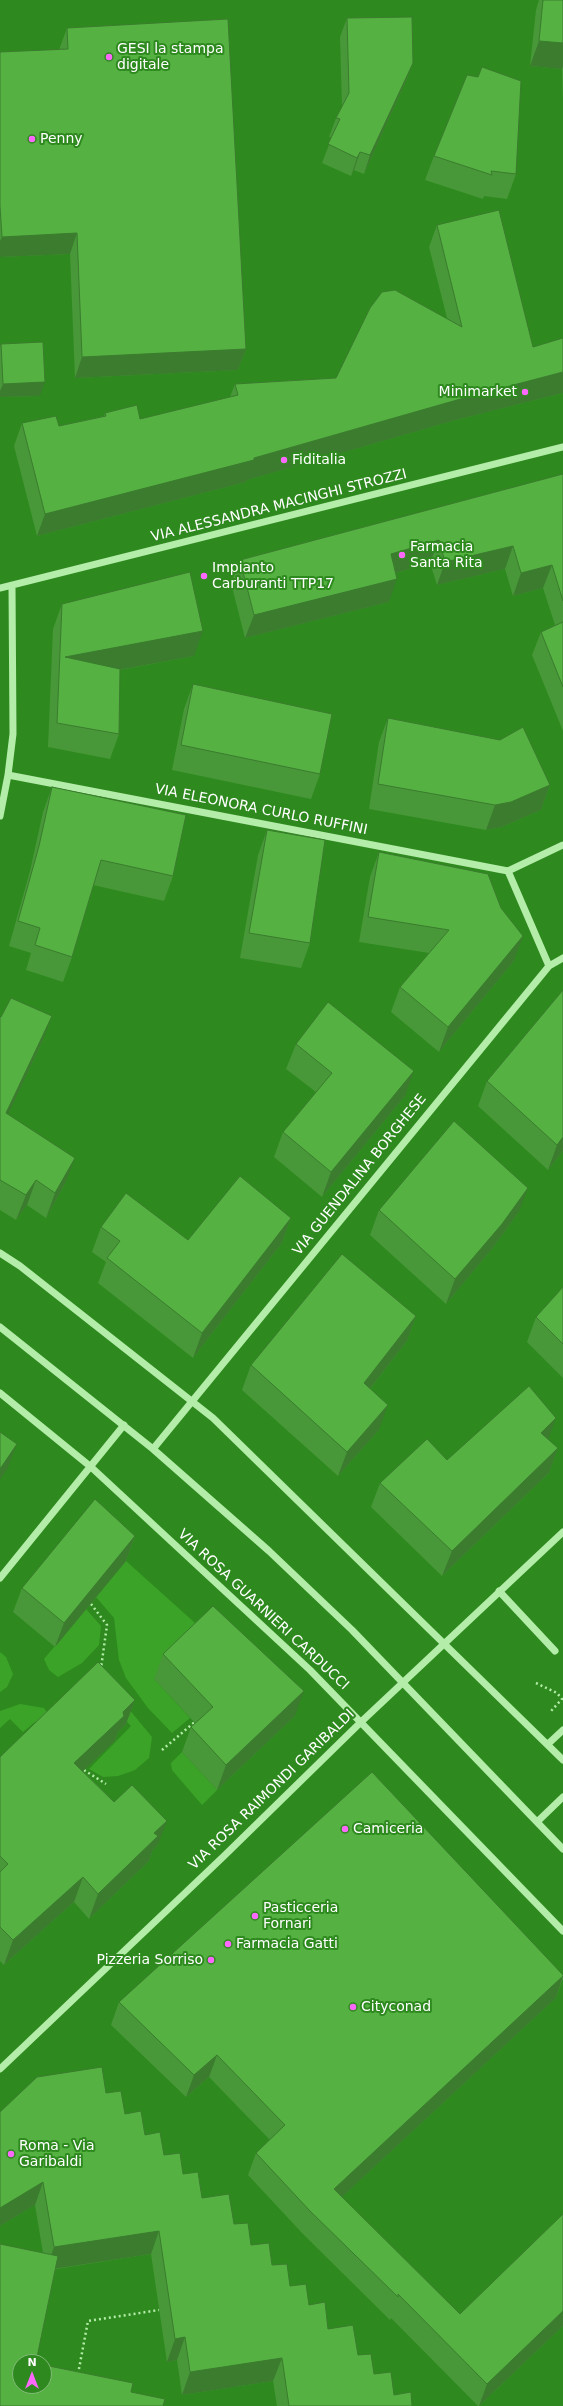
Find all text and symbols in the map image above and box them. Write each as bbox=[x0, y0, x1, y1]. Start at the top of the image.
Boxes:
place label: GESI la stampa digitale bbox=[117, 41, 224, 74]
marker: GESI la stampa digitale bbox=[104, 52, 114, 62]
place label: Penny bbox=[40, 131, 83, 147]
marker: Penny bbox=[27, 134, 37, 144]
place label: Minimarket bbox=[439, 384, 517, 400]
marker: Minimarket bbox=[520, 387, 530, 397]
place label: Fiditalia bbox=[292, 452, 346, 468]
marker: Fiditalia bbox=[279, 455, 289, 465]
street label: VIA ALESSANDRA MACINGHI STROZZI bbox=[149, 466, 409, 546]
place label: Farmacia Santa Rita bbox=[410, 539, 483, 572]
marker: Farmacia Santa Rita bbox=[397, 550, 407, 560]
place label: Impianto Carburanti TTP17 bbox=[212, 560, 334, 592]
marker: Impianto Carburanti TTP17 bbox=[199, 571, 209, 581]
street label: VIA ELEONORA CURLO RUFFINI bbox=[153, 781, 369, 839]
street label: VIA GUENDALINA BORGHESE bbox=[290, 1091, 430, 1259]
street label: VIA ROSA GUARNIERI CARDUCCI bbox=[174, 1526, 352, 1694]
street label: VIA ROSA RAIMONDI GARIBALDI bbox=[186, 1706, 358, 1874]
place label: Camiceria bbox=[353, 1821, 423, 1837]
marker: Camiceria bbox=[340, 1824, 350, 1834]
place label: Pasticceria Fornari bbox=[263, 1900, 338, 1932]
marker: Pasticceria Fornari bbox=[250, 1911, 260, 1921]
place label: Farmacia Gatti bbox=[236, 1936, 338, 1952]
marker: Farmacia Gatti bbox=[223, 1939, 233, 1949]
place label: Pizzeria Sorriso bbox=[97, 1952, 203, 1968]
marker: Pizzeria Sorriso bbox=[206, 1955, 216, 1965]
place label: Cityconad bbox=[361, 1999, 431, 2015]
marker: Cityconad bbox=[348, 2002, 358, 2012]
place label: Roma - Via Garibaldi bbox=[19, 2138, 95, 2170]
marker: Roma - Via Garibaldi bbox=[6, 2149, 16, 2159]
north arrow bbox=[12, 2354, 52, 2394]
text: N bbox=[27, 2356, 37, 2369]

